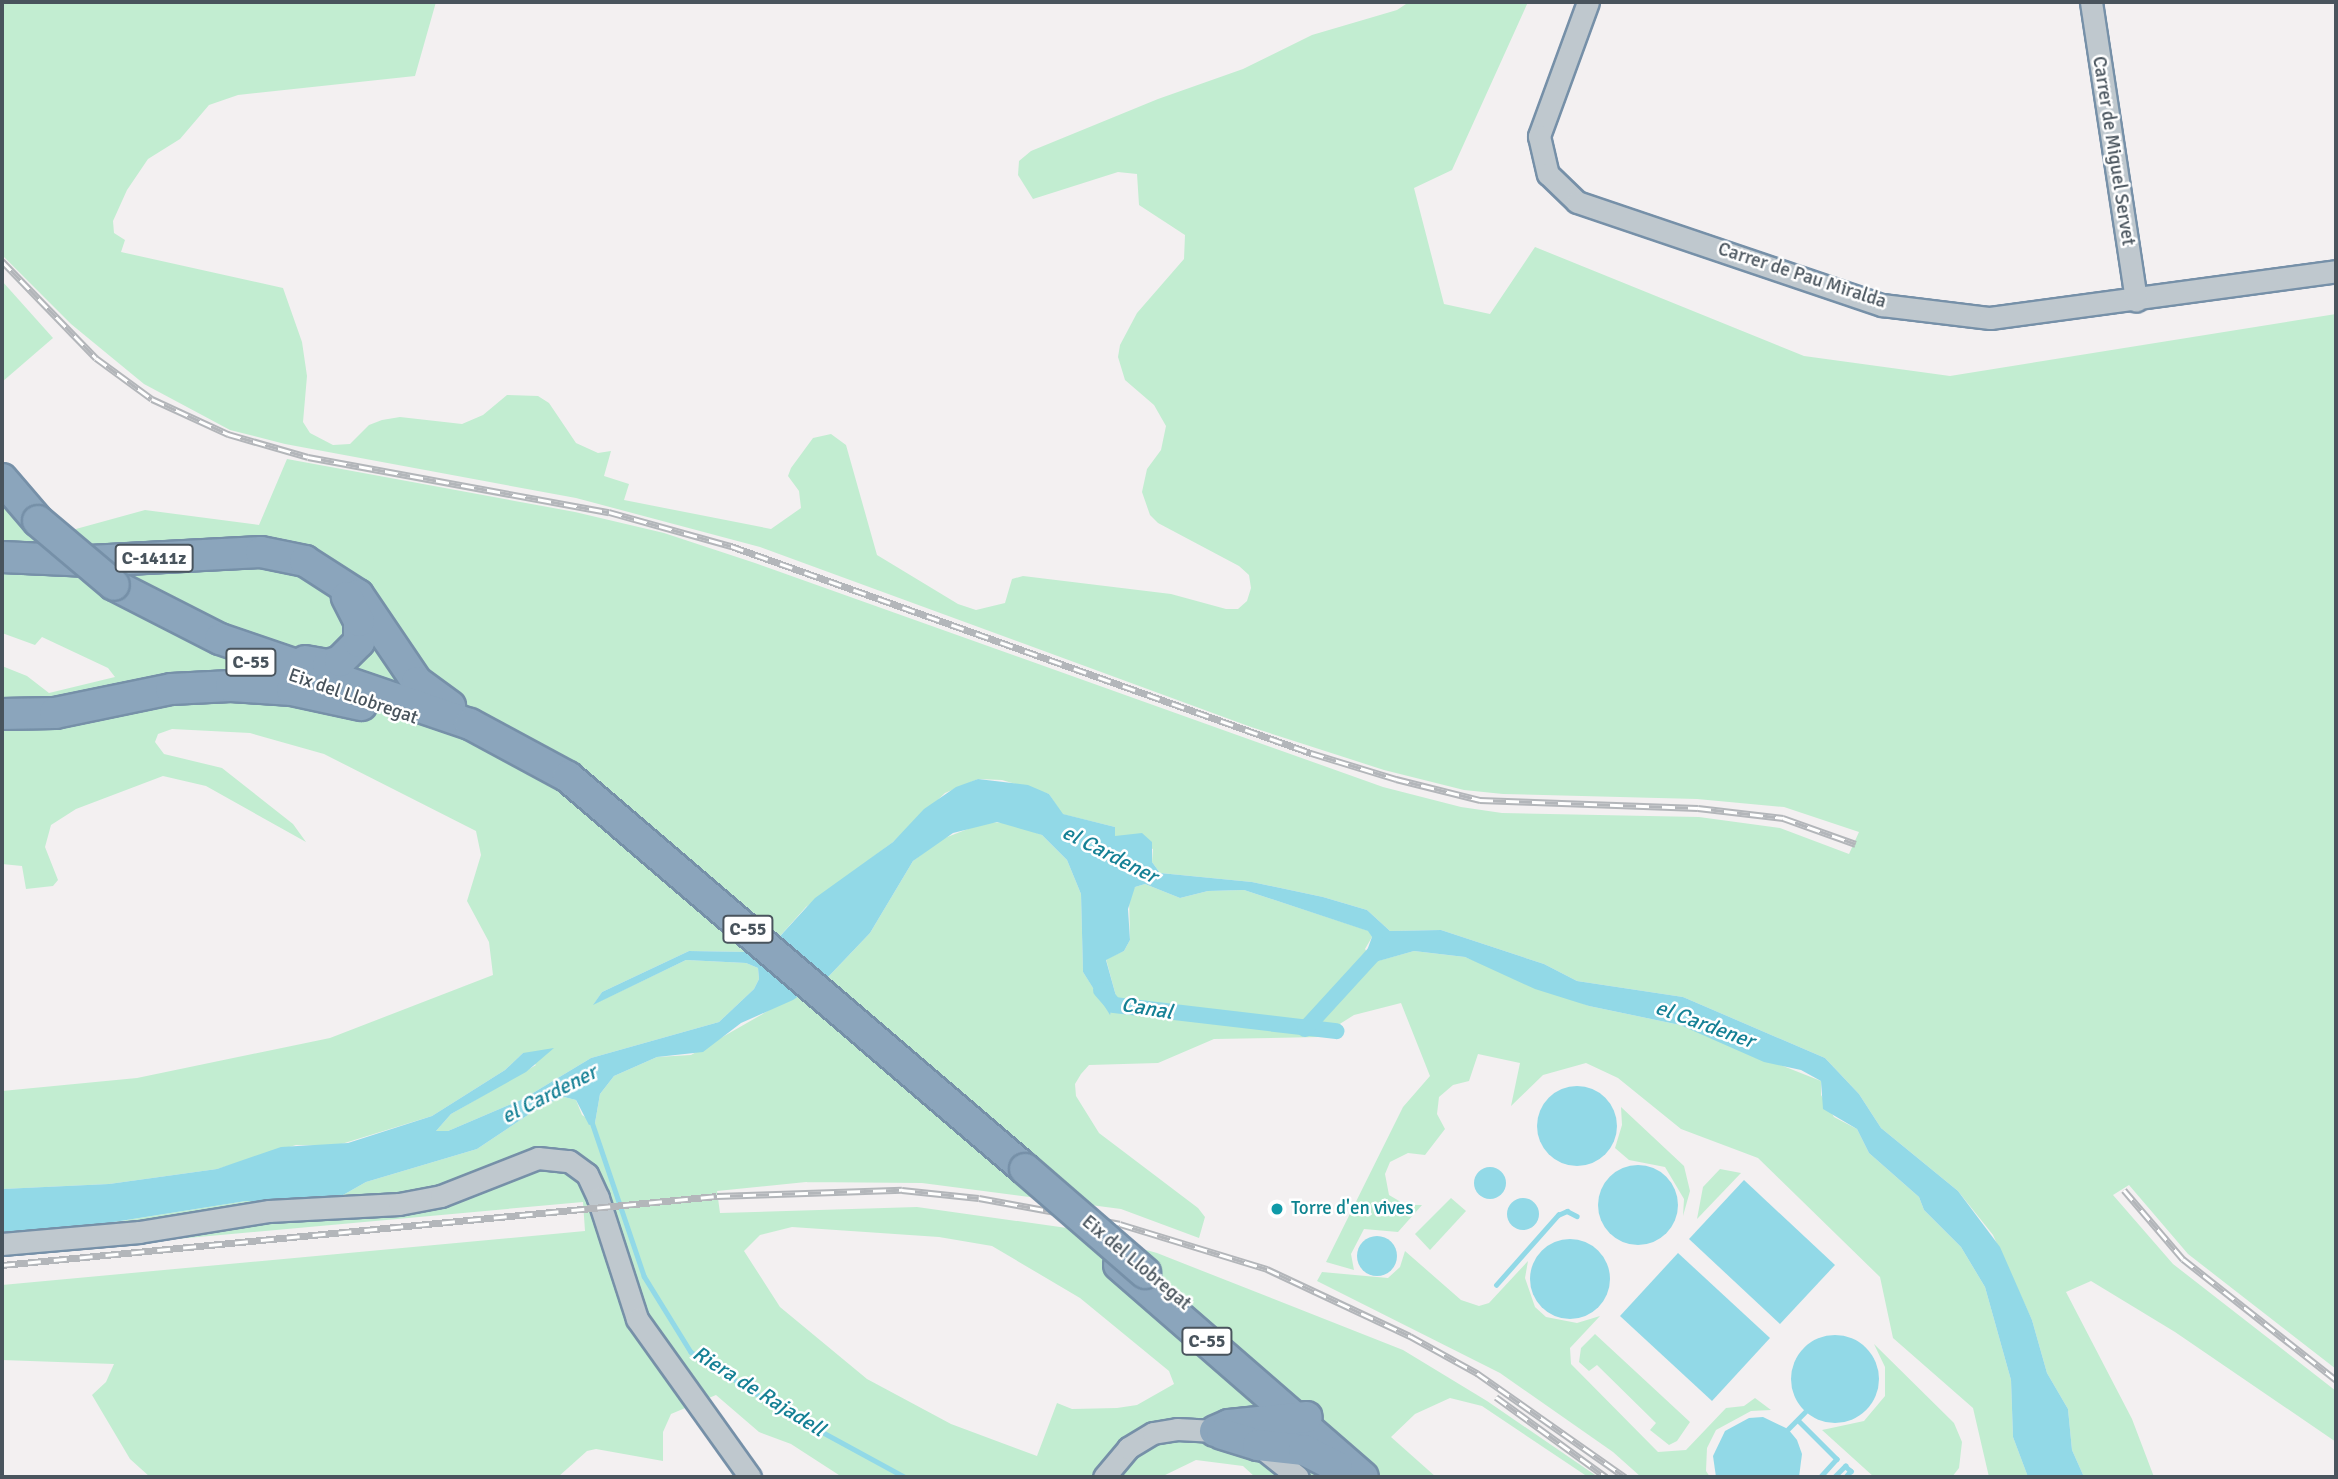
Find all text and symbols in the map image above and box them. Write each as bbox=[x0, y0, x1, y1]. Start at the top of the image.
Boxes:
street label: Carrer de Miguel Servet bbox=[2087, 55, 2139, 247]
street label: Carrer de Pau Miralda bbox=[1715, 238, 1889, 314]
road number: C-1411z bbox=[114, 544, 194, 572]
road number: C-55 bbox=[225, 648, 277, 676]
street label: Eix del Llobregat bbox=[285, 664, 421, 730]
water label: el Cardener bbox=[1058, 819, 1162, 889]
road number: C-55 bbox=[722, 914, 774, 944]
water label: Canal bbox=[1120, 992, 1174, 1024]
water label: el Cardener bbox=[1652, 994, 1758, 1054]
water label: el Cardener bbox=[497, 1059, 601, 1129]
place label: Torre d'en vives bbox=[1291, 1198, 1414, 1220]
marker: Torre d'en vives bbox=[1269, 1201, 1285, 1217]
street label: Eix del Llobregat bbox=[1077, 1211, 1195, 1315]
road number: C-55 bbox=[1181, 1326, 1233, 1356]
water label: Riera de Rajadell bbox=[688, 1340, 830, 1442]

